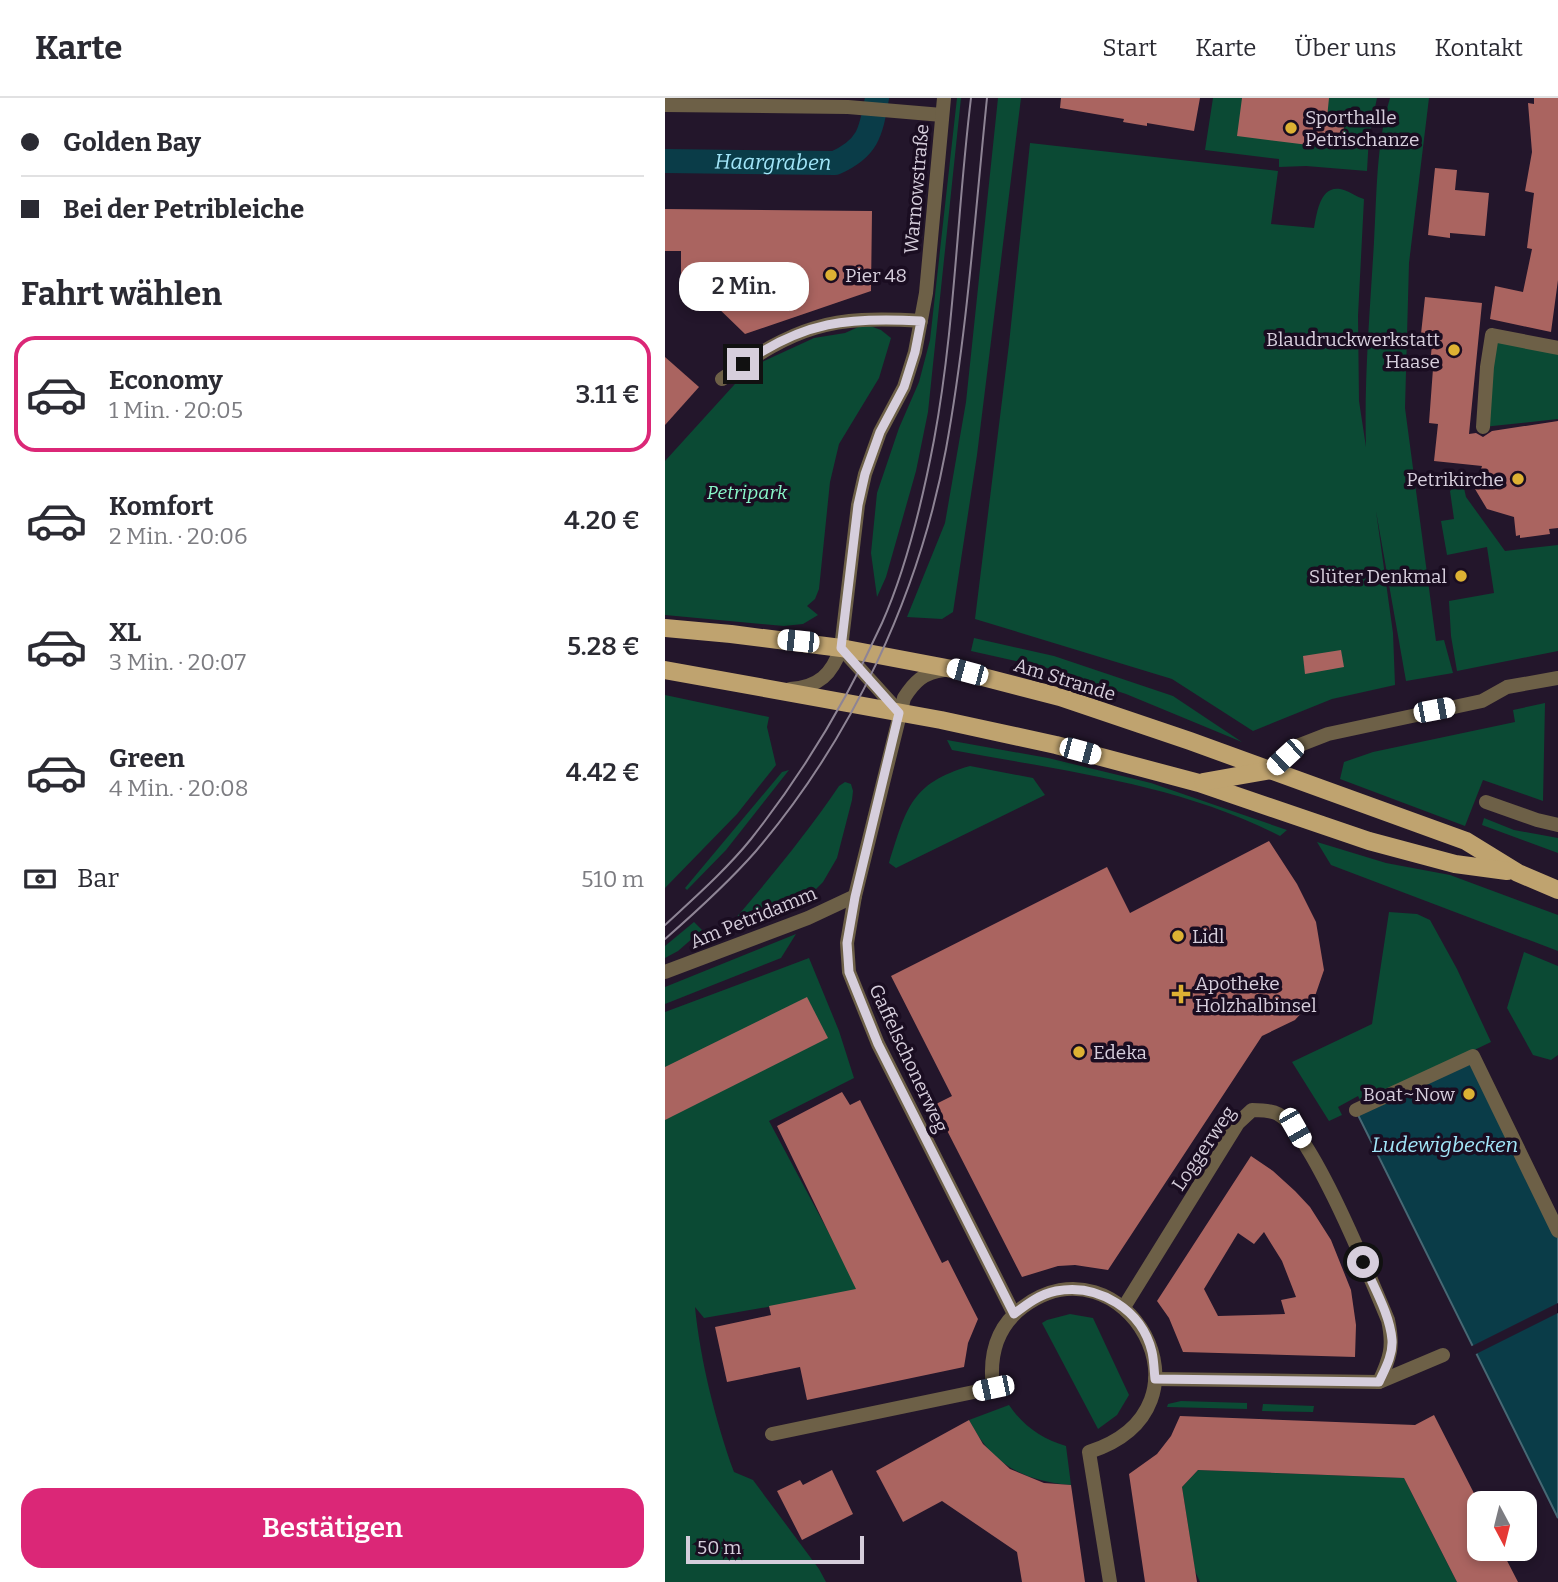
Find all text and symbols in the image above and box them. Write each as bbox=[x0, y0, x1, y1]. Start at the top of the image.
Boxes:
text: Karte bbox=[35, 28, 122, 68]
text: Start bbox=[1102, 34, 1157, 62]
text: Karte bbox=[1195, 34, 1257, 62]
text: Über uns bbox=[1295, 34, 1397, 62]
text: Kontakt bbox=[1435, 34, 1523, 62]
place label: Sporthalle Petrischanze bbox=[1305, 106, 1419, 151]
marker: Sporthalle Petrischanze bbox=[1283, 120, 1299, 136]
street label: Warnowstraße bbox=[899, 123, 934, 255]
text: Golden Bay bbox=[63, 127, 201, 158]
water label: Haargraben bbox=[715, 149, 831, 176]
text: Bei der Petribleiche bbox=[63, 194, 304, 225]
callout: 2 Min. bbox=[678, 262, 808, 312]
place label: Pier 48 bbox=[845, 264, 907, 287]
marker: Pier 48 bbox=[823, 267, 839, 283]
text: 2 Min. bbox=[712, 272, 776, 300]
text: Fahrt wählen bbox=[21, 275, 222, 313]
place label: Blaudruckwerkstatt Haase bbox=[1266, 328, 1440, 373]
marker: Blaudruckwerkstatt Haase bbox=[1446, 342, 1462, 358]
route end bbox=[727, 348, 759, 380]
icon: car bbox=[25, 363, 88, 426]
text: Economy bbox=[109, 365, 223, 396]
text: 3.11 € bbox=[576, 379, 640, 410]
text: 1 Min. · 20:05 bbox=[109, 396, 243, 424]
place label: Petrikirche bbox=[1406, 468, 1504, 491]
marker: Petrikirche bbox=[1510, 471, 1526, 487]
park label: Petripark bbox=[707, 481, 788, 504]
icon: car bbox=[25, 489, 88, 552]
text: Komfort bbox=[109, 491, 214, 522]
text: 4.20 € bbox=[564, 505, 640, 536]
text: 2 Min. · 20:06 bbox=[109, 522, 247, 550]
place label: Slüter Denkmal bbox=[1309, 565, 1447, 588]
marker: Slüter Denkmal bbox=[1453, 568, 1469, 584]
icon: car bbox=[25, 615, 88, 678]
text: XL bbox=[109, 617, 141, 648]
car bbox=[777, 628, 820, 654]
text: 5.28 € bbox=[567, 631, 640, 662]
text: 3 Min. · 20:07 bbox=[109, 648, 246, 676]
street label: Am Strande bbox=[1011, 653, 1118, 706]
car bbox=[944, 656, 991, 688]
car bbox=[1412, 696, 1457, 724]
car bbox=[1057, 735, 1104, 767]
car bbox=[1263, 735, 1308, 779]
icon: car bbox=[25, 741, 88, 804]
text: Green bbox=[109, 743, 185, 774]
text: 4.42 € bbox=[566, 757, 640, 788]
text: 4 Min. · 20:08 bbox=[109, 774, 249, 802]
icon: cash bbox=[21, 860, 59, 898]
text: Bar bbox=[77, 863, 119, 894]
text: 510 m bbox=[581, 865, 644, 893]
street label: Am Petridamm bbox=[686, 882, 820, 953]
place label: Lidl bbox=[1192, 925, 1225, 948]
marker: Lidl bbox=[1170, 928, 1186, 944]
place label: Apotheke Holzhalbinsel bbox=[1195, 972, 1317, 1017]
street label: Gaffelschonerweg bbox=[864, 980, 953, 1136]
marker: Apotheke Holzhalbinsel bbox=[1173, 986, 1189, 1002]
place label: Edeka bbox=[1093, 1041, 1147, 1064]
marker: Edeka bbox=[1071, 1044, 1087, 1060]
place label: Boat~Now bbox=[1363, 1083, 1456, 1106]
marker: Boat~Now bbox=[1461, 1086, 1477, 1102]
street label: Loggerweg bbox=[1167, 1101, 1240, 1195]
car bbox=[1276, 1105, 1315, 1151]
water label: Ludewigbecken bbox=[1372, 1132, 1518, 1158]
route start bbox=[1347, 1246, 1379, 1278]
car bbox=[971, 1373, 1016, 1403]
button: Bestätigen bbox=[21, 1488, 644, 1568]
north arrow bbox=[1467, 1491, 1537, 1561]
map controls bbox=[1467, 1491, 1537, 1561]
scale bar bbox=[686, 1533, 865, 1565]
text: 50 m bbox=[697, 1536, 741, 1559]

